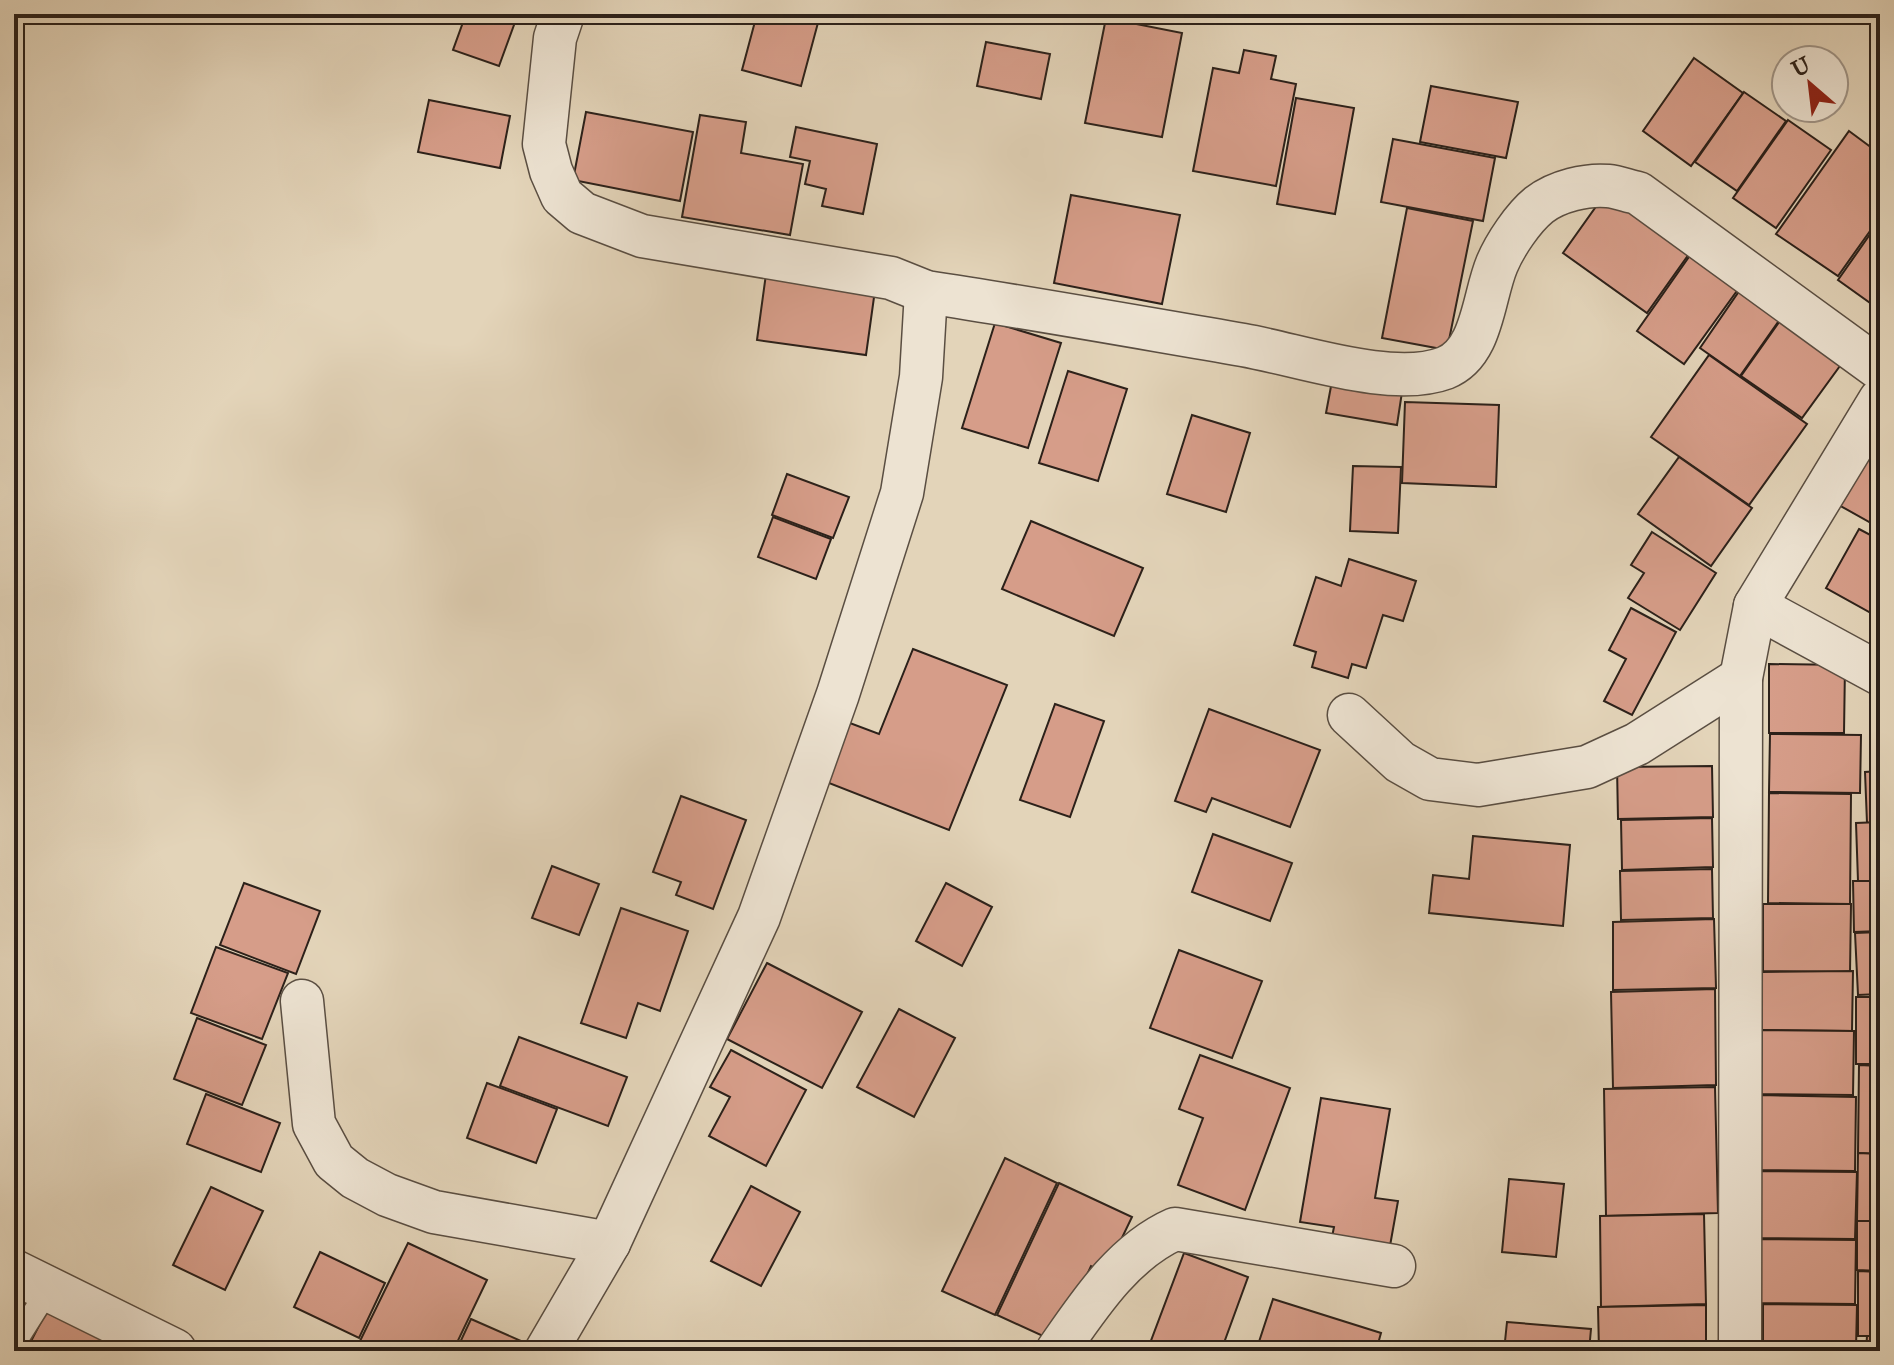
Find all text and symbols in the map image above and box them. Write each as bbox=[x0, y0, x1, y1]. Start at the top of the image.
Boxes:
north arrow bbox=[1770, 44, 1850, 124]
text: U bbox=[1787, 50, 1815, 83]

